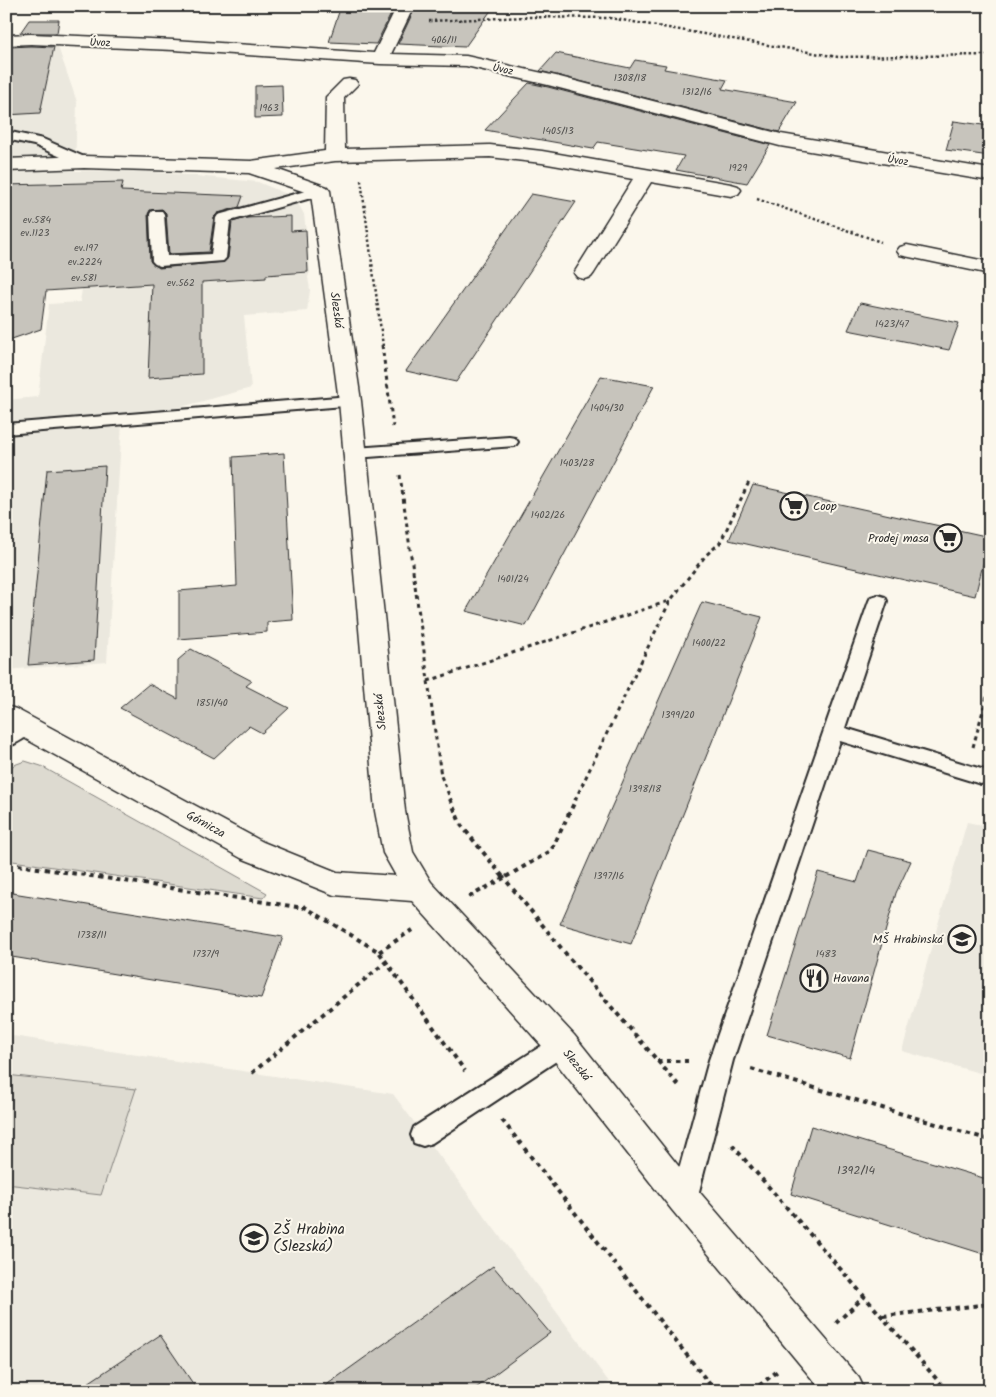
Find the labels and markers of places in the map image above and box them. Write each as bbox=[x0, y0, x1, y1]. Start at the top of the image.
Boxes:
supermarket icon: Coop bbox=[779, 491, 809, 521]
place label: Coop bbox=[813, 497, 837, 516]
supermarket icon: Prodej masa bbox=[933, 523, 963, 553]
place label: Prodej masa bbox=[868, 529, 929, 548]
school or university icon: MŠ Hrabinská bbox=[947, 924, 977, 954]
place label: MŠ Hrabinská bbox=[873, 930, 944, 949]
restaurant icon: Havana bbox=[799, 963, 829, 993]
place label: Havana bbox=[833, 969, 870, 988]
place label: ZŠ Hrabina (Slezská) bbox=[273, 1218, 345, 1259]
school or university icon: ZŠ Hrabina (Slezská) bbox=[239, 1223, 269, 1253]

